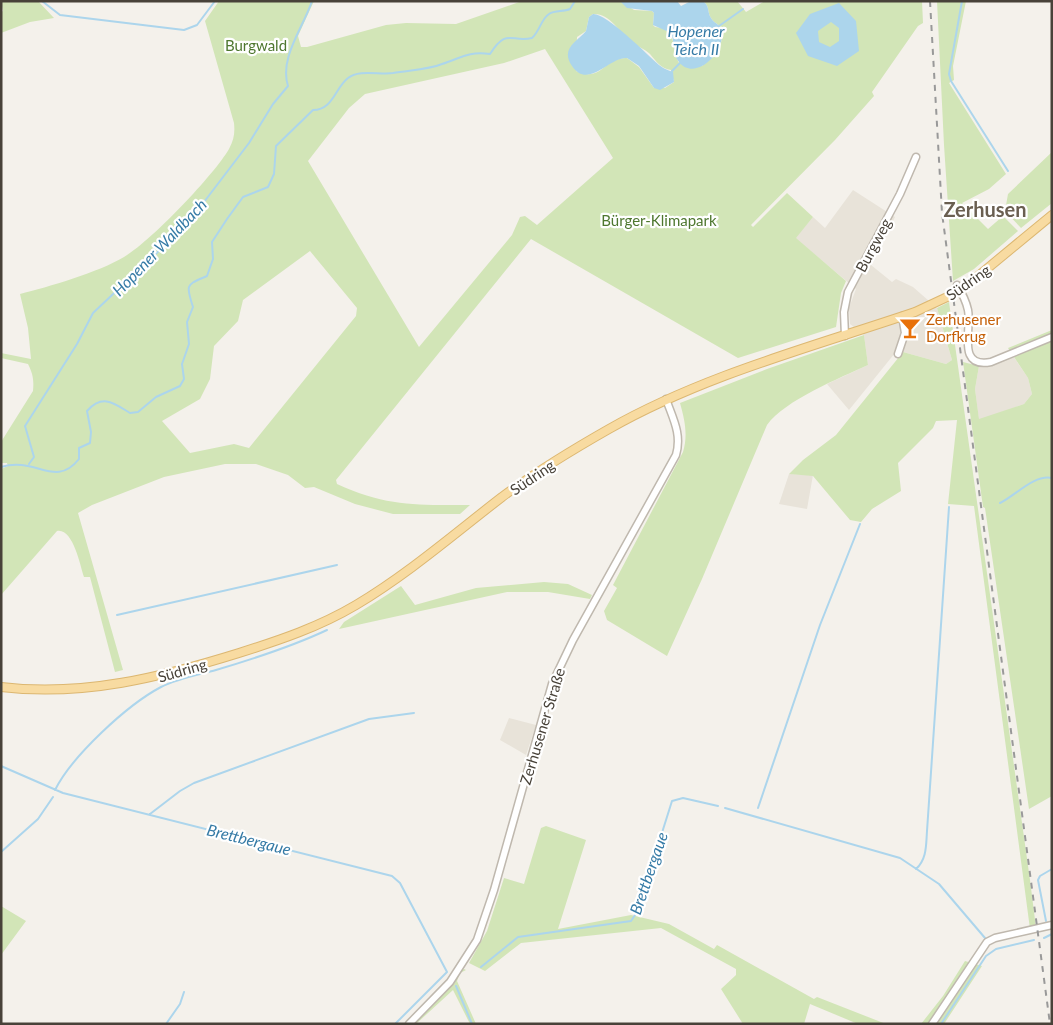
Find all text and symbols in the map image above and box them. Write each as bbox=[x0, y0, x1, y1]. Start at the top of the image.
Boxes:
water label: Hopener Teich II bbox=[667, 21, 725, 58]
park label: Burgwald bbox=[225, 36, 287, 54]
water label: Hopener Waldbach bbox=[108, 195, 210, 299]
district label: Zerhusen bbox=[943, 197, 1027, 221]
park label: Bürger-Klimapark bbox=[601, 211, 717, 229]
street label: Burgweg bbox=[851, 215, 895, 275]
street label: Südring bbox=[942, 260, 994, 304]
place label: Zerhusener Dorfkrug bbox=[926, 310, 1001, 345]
bar icon: Zerhusener Dorfkrug bbox=[897, 315, 923, 341]
street label: Südring bbox=[506, 455, 558, 498]
street label: Südring bbox=[155, 654, 209, 686]
street label: Zerhusener Straße bbox=[516, 665, 568, 787]
water label: Brettbergaue bbox=[205, 819, 293, 859]
water label: Brettbergaue bbox=[625, 829, 671, 917]

